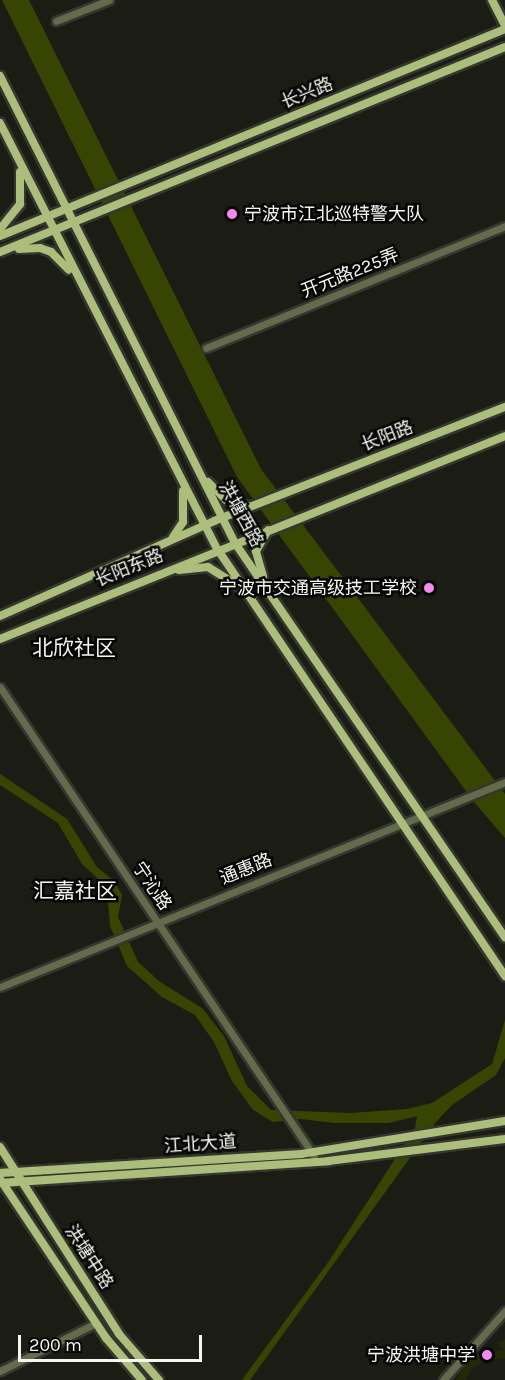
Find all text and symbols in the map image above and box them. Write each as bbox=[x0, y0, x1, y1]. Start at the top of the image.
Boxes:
street label: 长兴路 bbox=[278, 73, 336, 113]
place label: 宁波市江北巡特警大队 bbox=[244, 203, 424, 225]
marker: 宁波市江北巡特警大队 bbox=[225, 207, 239, 221]
street label: 开元路225弄 bbox=[298, 244, 402, 302]
street label: 长阳路 bbox=[358, 416, 416, 456]
street label: 洪塘西路 bbox=[214, 477, 268, 551]
street label: 长阳东路 bbox=[92, 545, 166, 591]
place label: 宁波市交通高级技工学校 bbox=[219, 577, 417, 599]
marker: 宁波市交通高级技工学校 bbox=[422, 581, 436, 595]
district label: 北欣社区 bbox=[32, 635, 116, 661]
street label: 通惠路 bbox=[217, 849, 275, 889]
street label: 宁沁路 bbox=[128, 858, 176, 914]
district label: 汇嘉社区 bbox=[33, 878, 117, 904]
street label: 江北大道 bbox=[163, 1131, 237, 1157]
street label: 洪塘中路 bbox=[60, 1221, 118, 1293]
scale bar bbox=[21, 1323, 206, 1361]
text: 200 m bbox=[29, 1334, 82, 1356]
place label: 宁波洪塘中学 bbox=[367, 1344, 475, 1366]
marker: 宁波洪塘中学 bbox=[480, 1348, 494, 1362]

